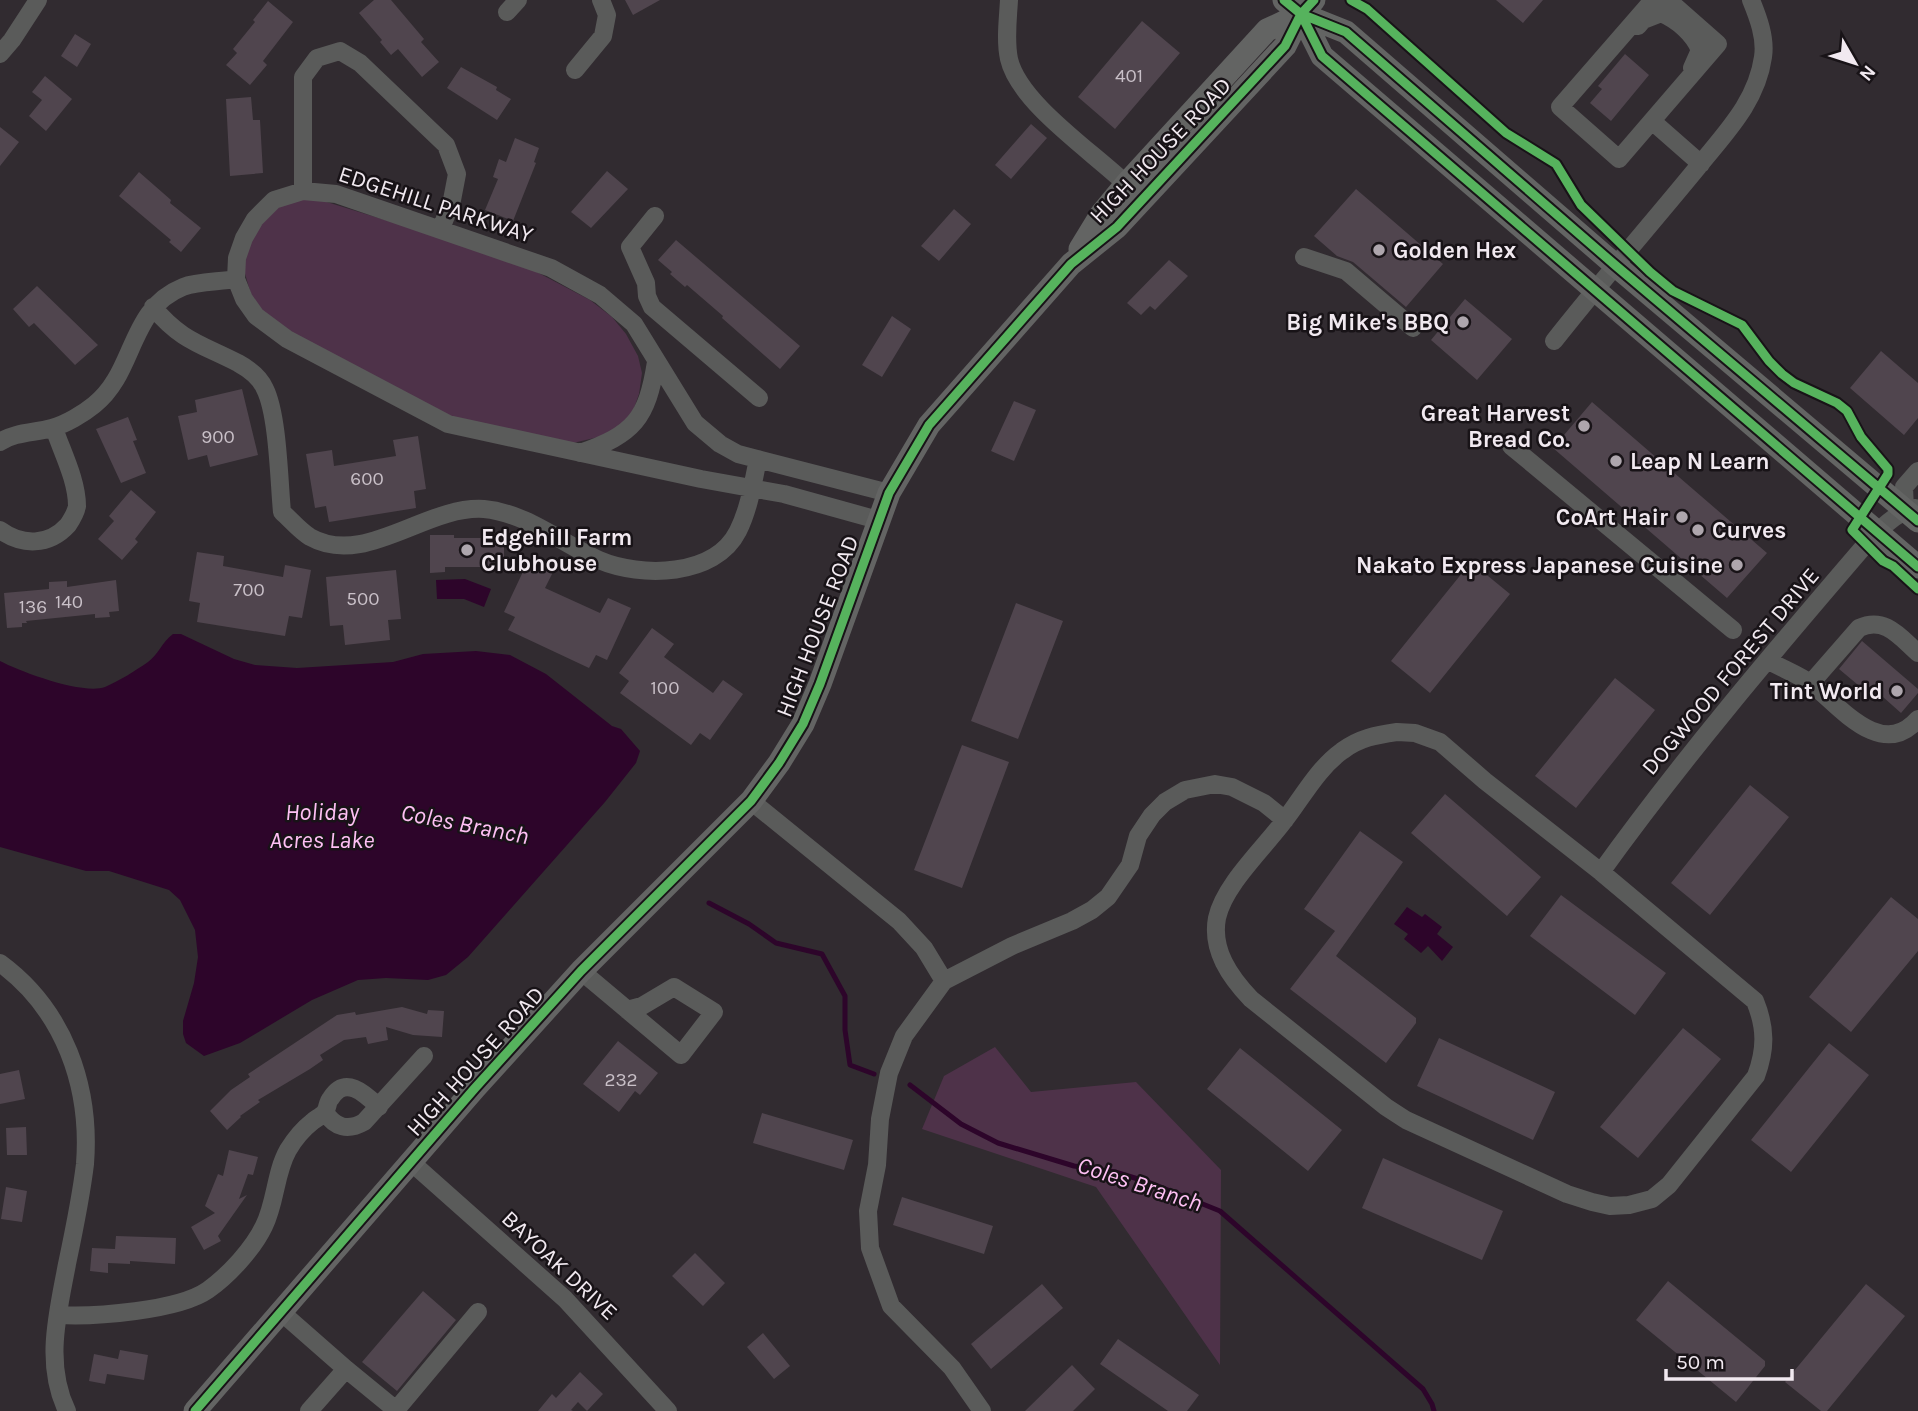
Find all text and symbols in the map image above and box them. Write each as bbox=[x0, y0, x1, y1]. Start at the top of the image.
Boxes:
north arrow bbox=[1820, 28, 1890, 98]
text: N bbox=[1855, 61, 1880, 85]
house number: 401 bbox=[1115, 65, 1143, 87]
street label: HIGH HOUSE ROAD bbox=[1084, 72, 1237, 229]
street label: EDGEHILL PARKWAY bbox=[335, 160, 537, 249]
place label: Golden Hex bbox=[1393, 237, 1516, 264]
marker: Golden Hex bbox=[1371, 242, 1387, 258]
place label: Big Mike's BBQ bbox=[1286, 309, 1449, 336]
marker: Big Mike's BBQ bbox=[1455, 314, 1471, 330]
place label: Great Harvest Bread Co. bbox=[1421, 400, 1570, 453]
marker: Great Harvest Bread Co. bbox=[1576, 418, 1592, 434]
house number: 900 bbox=[201, 426, 235, 448]
place label: Leap N Learn bbox=[1630, 448, 1770, 475]
marker: Leap N Learn bbox=[1608, 453, 1624, 469]
house number: 600 bbox=[350, 468, 384, 490]
place label: CoArt Hair bbox=[1556, 504, 1668, 531]
marker: CoArt Hair bbox=[1674, 509, 1690, 525]
place label: Curves bbox=[1712, 517, 1786, 544]
marker: Curves bbox=[1690, 522, 1706, 538]
place label: Edgehill Farm Clubhouse bbox=[481, 524, 632, 577]
street label: HIGH HOUSE ROAD bbox=[770, 532, 865, 721]
marker: Edgehill Farm Clubhouse bbox=[459, 542, 475, 558]
place label: Nakato Express Japanese Cuisine bbox=[1356, 552, 1723, 579]
marker: Nakato Express Japanese Cuisine bbox=[1729, 557, 1745, 573]
street label: DOGWOOD FOREST DRIVE bbox=[1636, 562, 1825, 780]
house number: 700 bbox=[233, 579, 265, 601]
house number: 500 bbox=[346, 588, 380, 610]
house number: 140 bbox=[55, 591, 83, 613]
house number: 136 bbox=[19, 596, 47, 618]
house number: 100 bbox=[651, 677, 679, 699]
place label: Tint World bbox=[1770, 678, 1883, 705]
marker: Tint World bbox=[1889, 683, 1905, 699]
water label: Holiday Acres Lake bbox=[270, 798, 374, 854]
water label: Coles Branch bbox=[399, 798, 531, 850]
street label: HIGH HOUSE ROAD bbox=[401, 981, 550, 1142]
house number: 232 bbox=[604, 1069, 638, 1091]
water label: Coles Branch bbox=[1074, 1151, 1206, 1217]
street label: BAYOAK DRIVE bbox=[496, 1205, 623, 1326]
scale bar bbox=[1666, 1338, 1792, 1382]
text: 50 m bbox=[1676, 1350, 1725, 1374]

